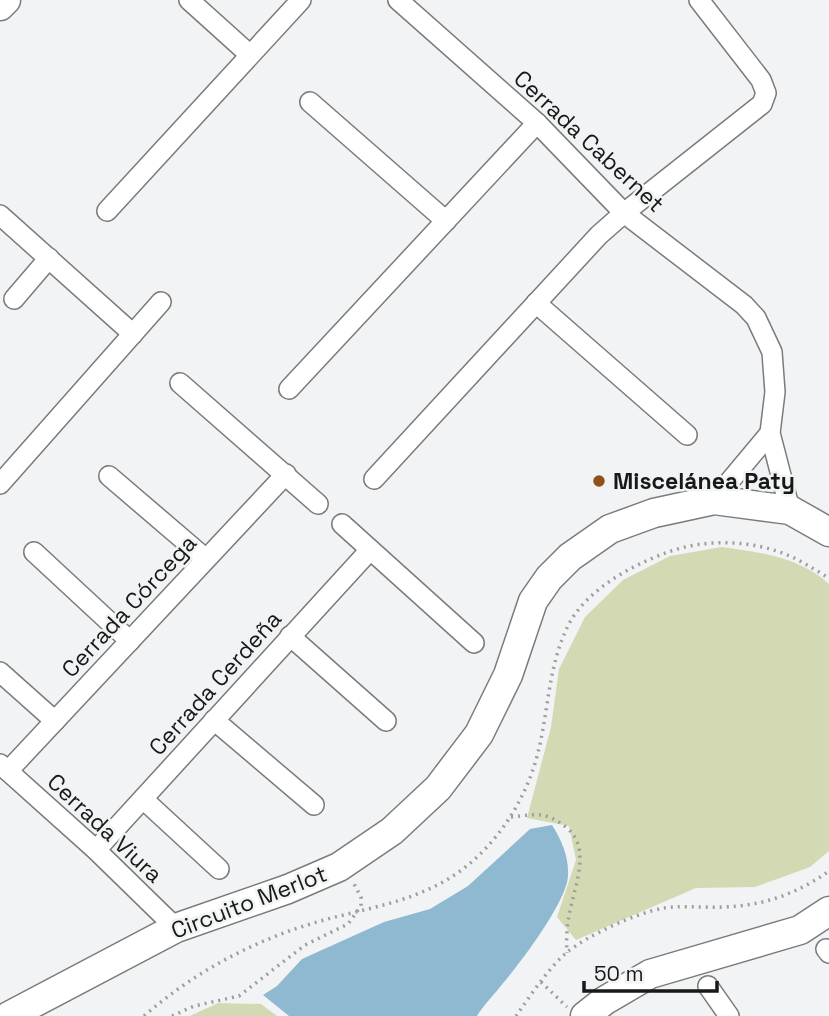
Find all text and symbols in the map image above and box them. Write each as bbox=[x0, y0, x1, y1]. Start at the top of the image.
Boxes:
street label: Cerrada Cabernet bbox=[507, 63, 671, 219]
place label: Miscelánea Paty bbox=[613, 466, 795, 496]
marker: Miscelánea Paty bbox=[591, 473, 607, 489]
street label: Cerrada Córcega bbox=[55, 528, 203, 684]
street label: Cerrada Cerdeña bbox=[142, 604, 288, 762]
street label: Cerrada Viura bbox=[41, 767, 169, 889]
street label: Circuito Merlot bbox=[167, 859, 331, 945]
scale bar bbox=[584, 950, 717, 994]
text: 50 m bbox=[594, 960, 644, 987]

